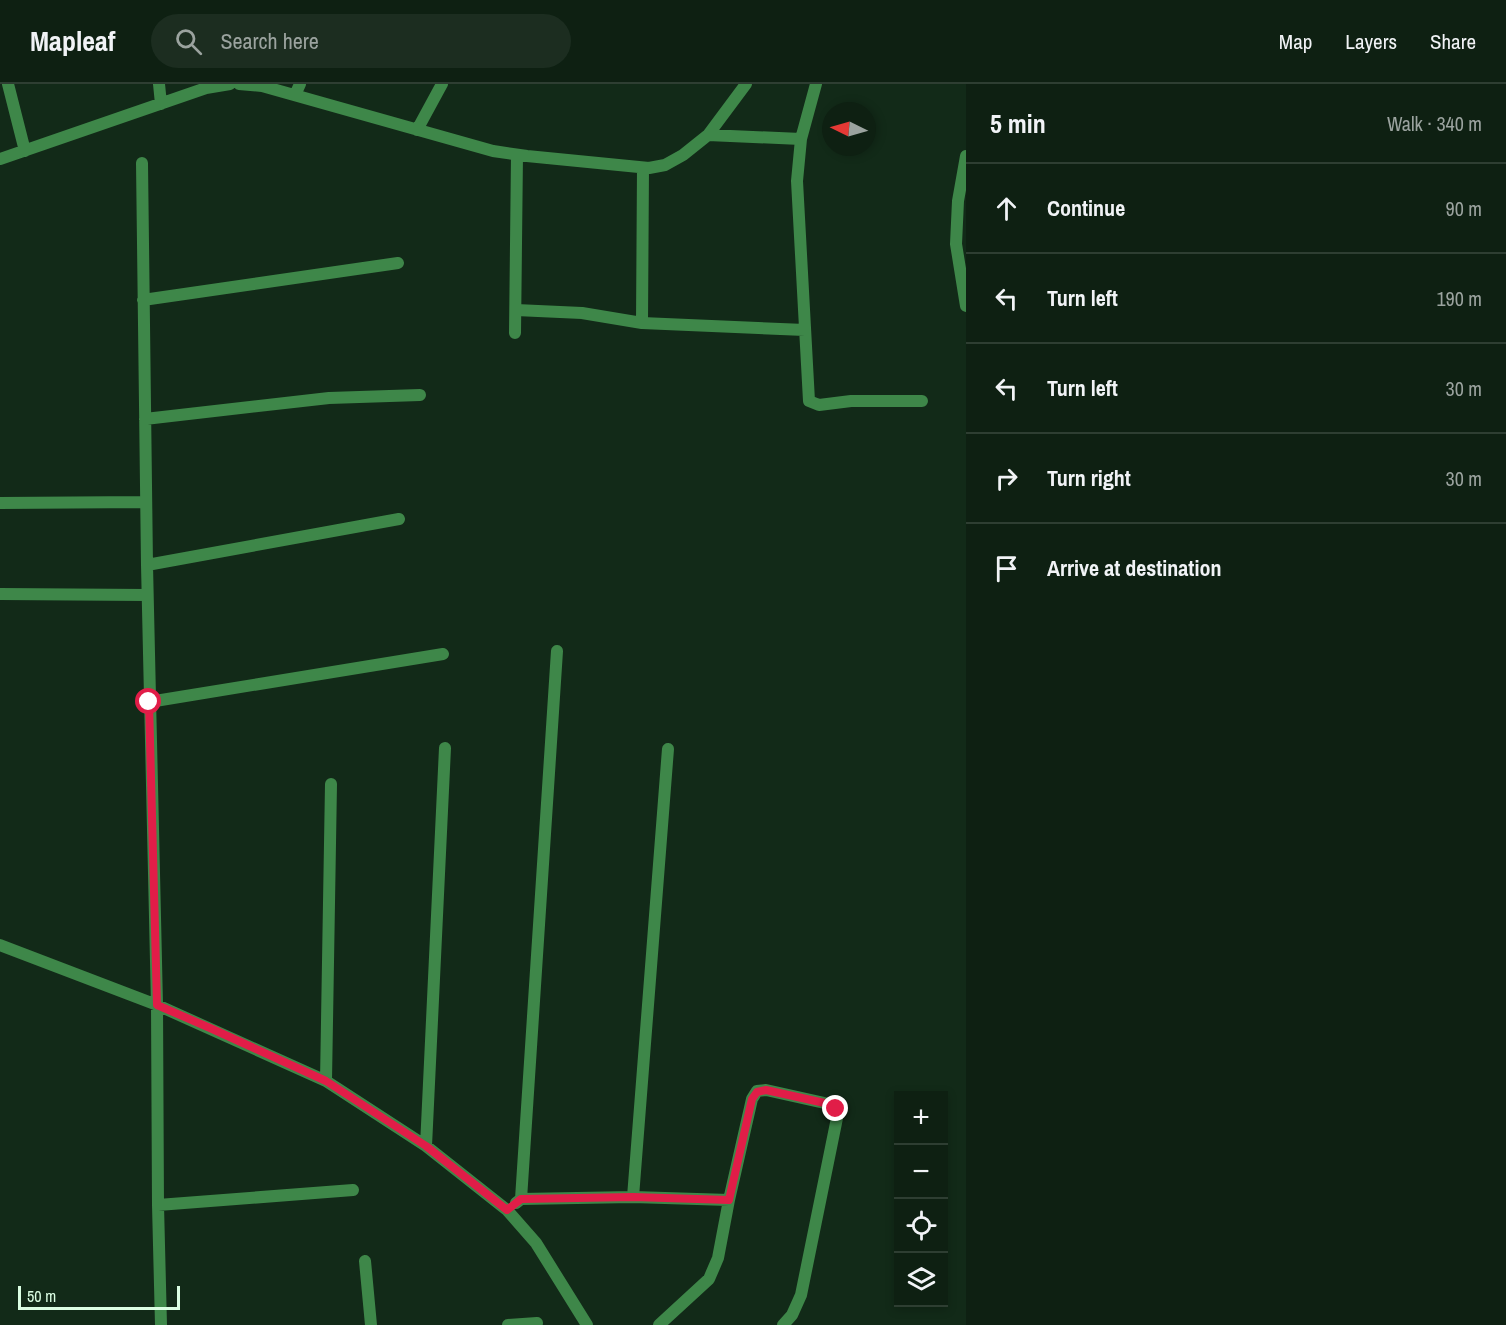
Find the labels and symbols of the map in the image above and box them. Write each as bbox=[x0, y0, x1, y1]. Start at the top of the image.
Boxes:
north arrow bbox=[822, 102, 876, 156]
route start bbox=[135, 688, 161, 714]
route end bbox=[822, 1095, 848, 1121]
scale bar bbox=[18, 1283, 180, 1310]

